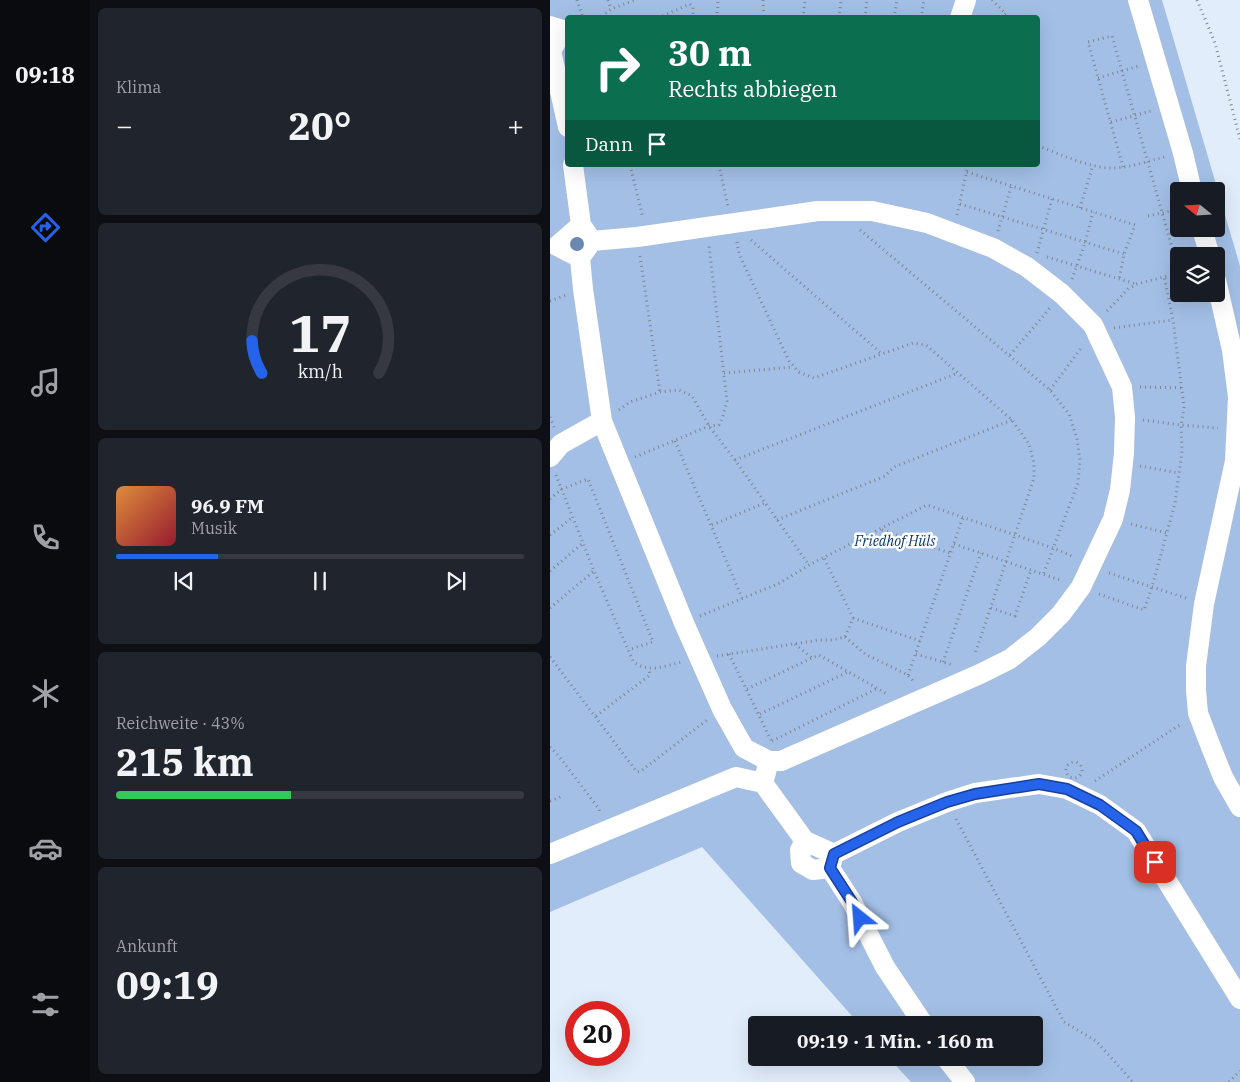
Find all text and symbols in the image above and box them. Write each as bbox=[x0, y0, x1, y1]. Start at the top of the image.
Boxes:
text: 30 m bbox=[668, 30, 752, 76]
icon: right bbox=[585, 35, 650, 100]
text: 09:18 bbox=[15, 60, 75, 89]
text: Rechts abbiegen bbox=[668, 74, 837, 103]
text: Klima bbox=[116, 77, 161, 97]
text: 20° bbox=[288, 101, 352, 150]
text: − bbox=[116, 107, 133, 144]
text: + bbox=[507, 107, 524, 144]
icon: arrive bbox=[643, 130, 671, 158]
text: Dann bbox=[585, 132, 633, 156]
north arrow bbox=[1170, 182, 1225, 238]
map controls bbox=[1170, 182, 1225, 302]
icon: directions bbox=[28, 210, 63, 245]
button: layers bbox=[1170, 247, 1225, 302]
text: 17 bbox=[289, 299, 351, 366]
text: km/h bbox=[297, 360, 343, 383]
icon: music bbox=[28, 365, 63, 400]
text: 96.9 FM bbox=[191, 494, 264, 518]
text: Musik bbox=[191, 518, 237, 538]
icon: phone bbox=[28, 520, 63, 555]
park label: Friedhof Hüls bbox=[854, 532, 936, 550]
icon: previous bbox=[170, 567, 198, 595]
icon: pause bbox=[306, 567, 334, 595]
icon: next bbox=[442, 567, 470, 595]
icon: climate bbox=[28, 676, 63, 711]
text: Reichweite · 43% bbox=[116, 713, 245, 733]
text: 215 km bbox=[116, 737, 254, 786]
icon: car bbox=[28, 831, 63, 866]
pin bbox=[1134, 841, 1176, 883]
icon: arrive bbox=[1141, 848, 1169, 876]
position arrow bbox=[833, 891, 885, 943]
text: Ankunft bbox=[116, 936, 178, 956]
text: 09:19 bbox=[116, 960, 219, 1009]
icon: filters bbox=[28, 987, 63, 1022]
speed limit sign: 20 bbox=[565, 1001, 630, 1066]
text: 09:19 · 1 Min. · 160 m bbox=[797, 1029, 994, 1053]

